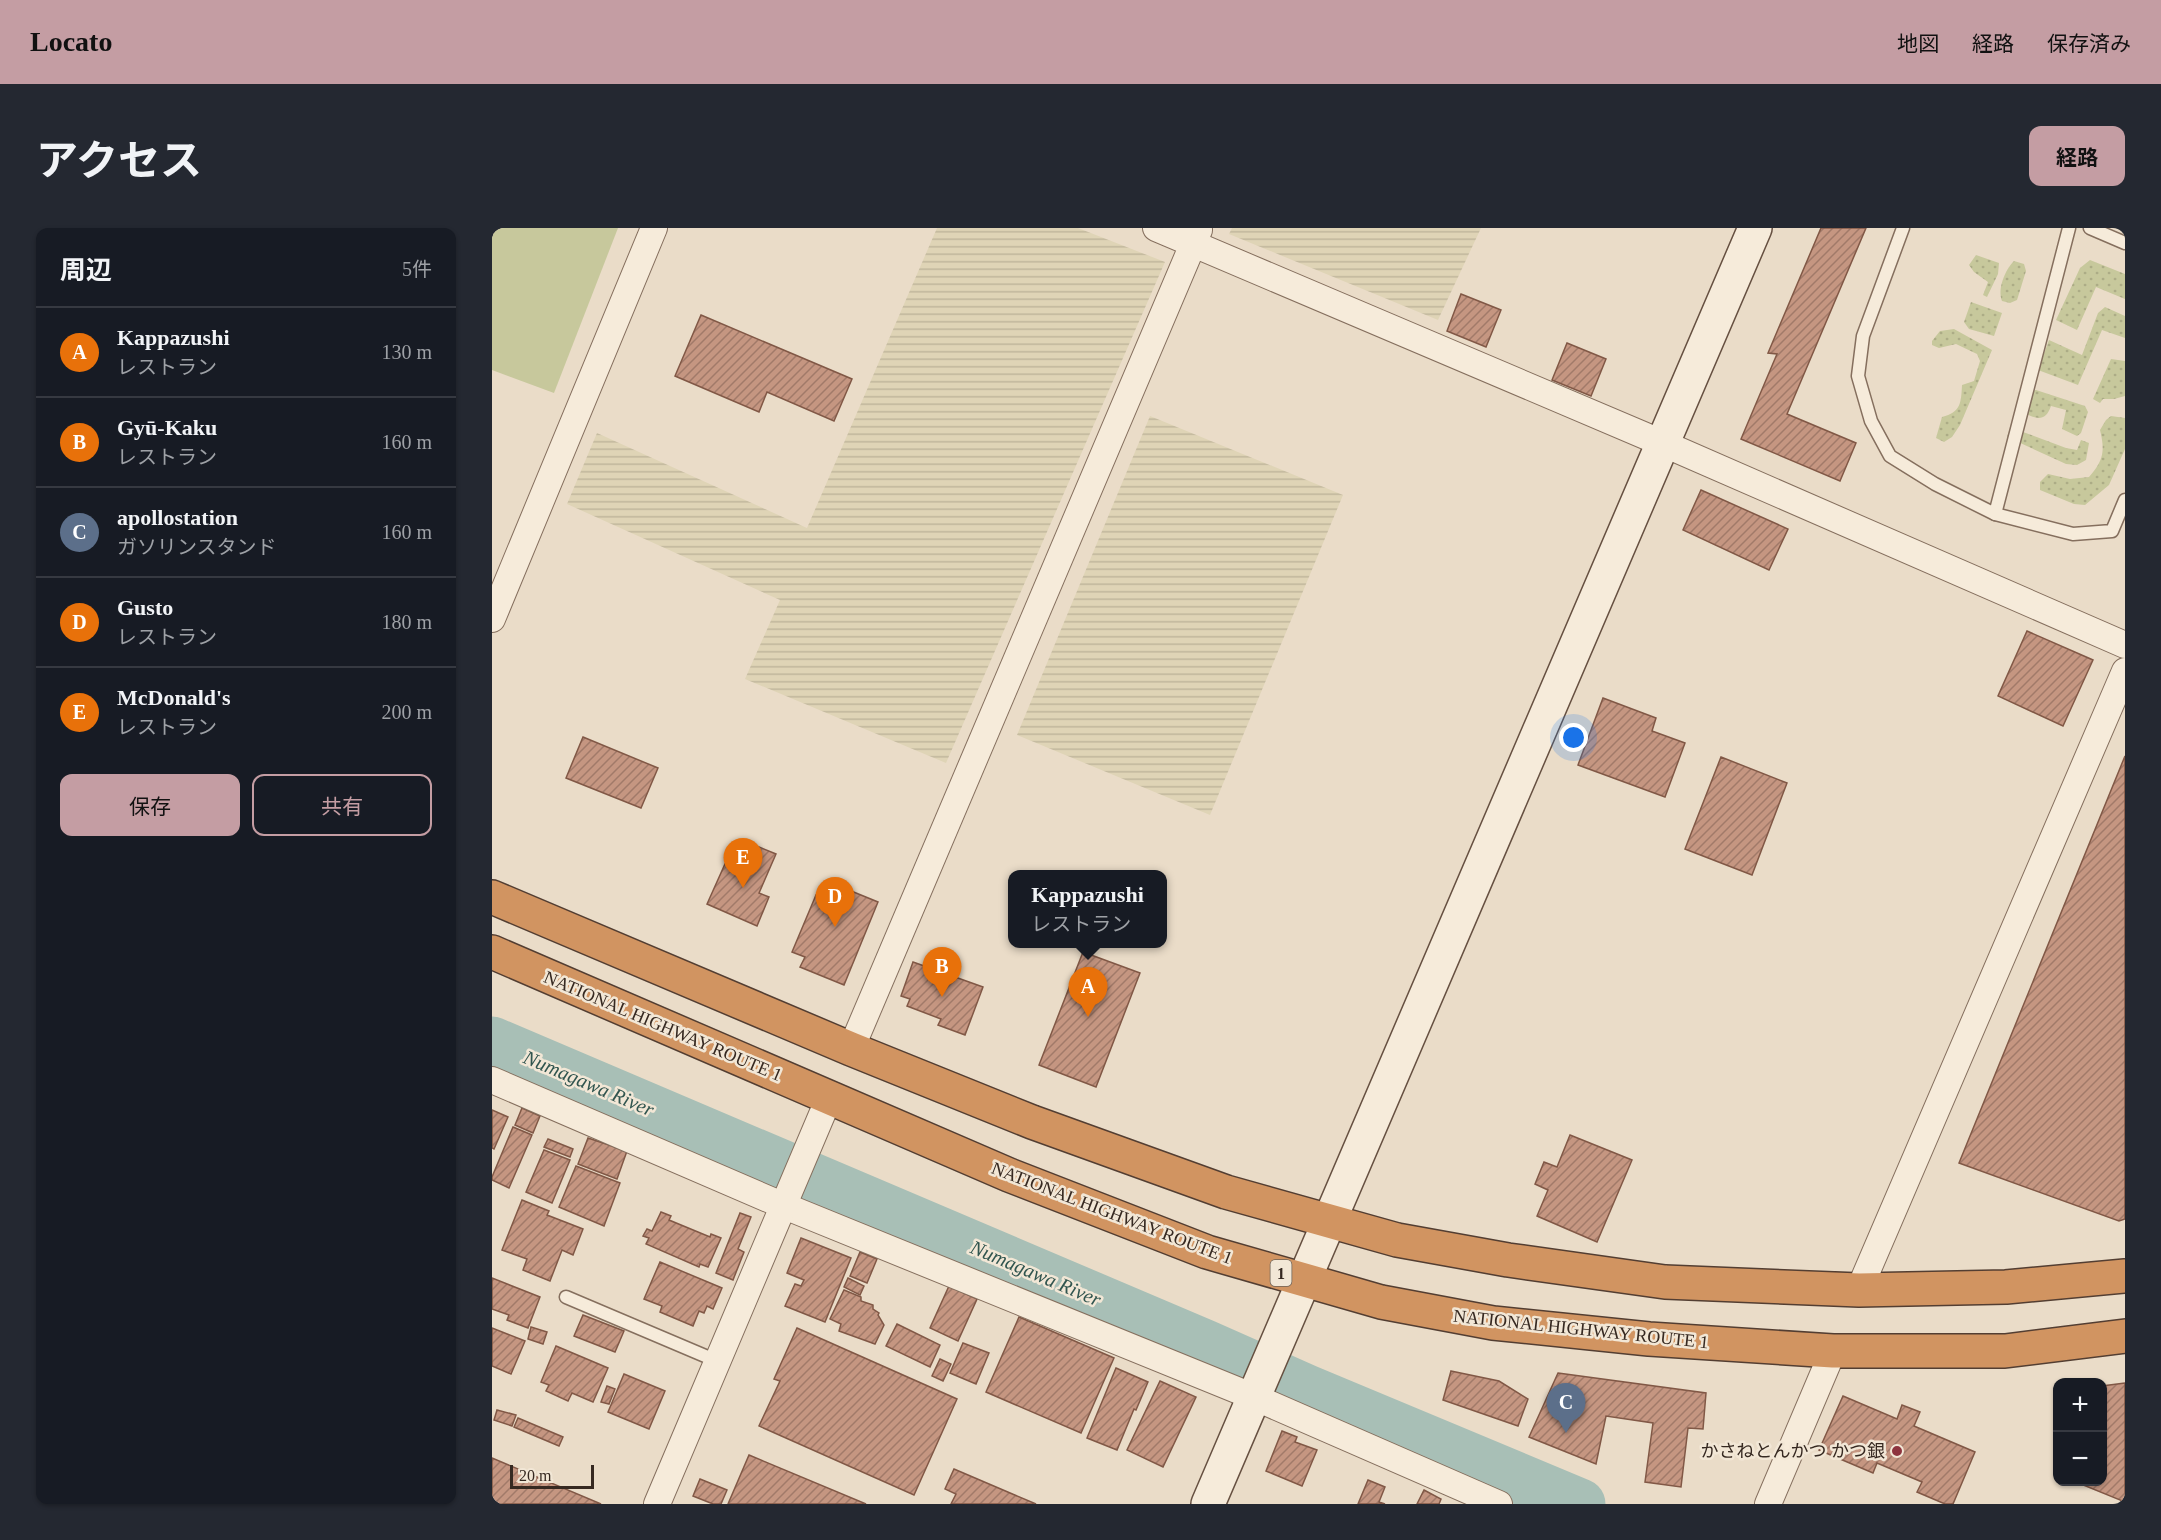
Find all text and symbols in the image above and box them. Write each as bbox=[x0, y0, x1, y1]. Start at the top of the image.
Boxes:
text: Locato bbox=[30, 26, 112, 57]
text: 地図 bbox=[1897, 32, 1939, 56]
text: 経路 bbox=[1972, 32, 2014, 56]
text: 保存済み bbox=[2047, 32, 2131, 56]
button: 経路 bbox=[2029, 126, 2125, 186]
text: アクセス bbox=[36, 138, 202, 184]
text: 周辺 bbox=[60, 256, 112, 285]
text: 5件 bbox=[402, 258, 432, 280]
text: Kappazushi bbox=[117, 325, 230, 350]
text: A bbox=[72, 341, 87, 363]
text: 130 m bbox=[381, 341, 432, 363]
text: レストラン bbox=[117, 356, 217, 378]
text: Gyū-Kaku bbox=[117, 415, 217, 440]
text: B bbox=[73, 431, 86, 453]
text: 160 m bbox=[381, 431, 432, 453]
text: レストラン bbox=[117, 446, 217, 468]
text: apollostation bbox=[117, 505, 238, 530]
text: C bbox=[72, 521, 87, 543]
text: 160 m bbox=[381, 521, 432, 543]
text: ガソリンスタンド bbox=[117, 536, 277, 558]
text: Gusto bbox=[117, 595, 173, 620]
text: D bbox=[72, 611, 87, 633]
text: 180 m bbox=[381, 611, 432, 633]
text: レストラン bbox=[117, 626, 217, 648]
text: McDonald's bbox=[117, 685, 231, 710]
text: E bbox=[73, 701, 86, 723]
text: 200 m bbox=[381, 701, 432, 723]
text: レストラン bbox=[117, 716, 217, 738]
your location bbox=[1559, 723, 1588, 752]
button: 保存 bbox=[60, 774, 240, 836]
button: 共有 bbox=[252, 774, 432, 836]
pin: E bbox=[724, 838, 762, 888]
popup bbox=[1008, 870, 1167, 948]
pin: D bbox=[816, 878, 854, 927]
text: Kappazushi bbox=[1031, 882, 1144, 907]
text: レストラン bbox=[1031, 913, 1131, 935]
pin: B bbox=[922, 948, 962, 997]
street label: NATIONAL HIGHWAY ROUTE 1 bbox=[541, 967, 785, 1085]
pin: A bbox=[1068, 968, 1108, 1017]
water label: Numagawa River bbox=[519, 1045, 658, 1121]
street label: NATIONAL HIGHWAY ROUTE 1 bbox=[989, 1158, 1235, 1268]
water label: Numagawa River bbox=[966, 1235, 1105, 1311]
road number: 1 bbox=[1270, 1260, 1292, 1286]
street label: NATIONAL HIGHWAY ROUTE 1 bbox=[1452, 1306, 1710, 1352]
map controls bbox=[2053, 1378, 2107, 1486]
button: + bbox=[2053, 1378, 2107, 1432]
pin: C bbox=[1546, 1384, 1586, 1433]
button: − bbox=[2053, 1432, 2107, 1486]
place label: かさねとんかつ かつ銀 bbox=[1701, 1441, 1885, 1461]
marker: かさねとんかつ かつ銀 bbox=[1890, 1444, 1904, 1458]
scale bar bbox=[510, 1462, 594, 1490]
text: 20 m bbox=[519, 1467, 551, 1484]

